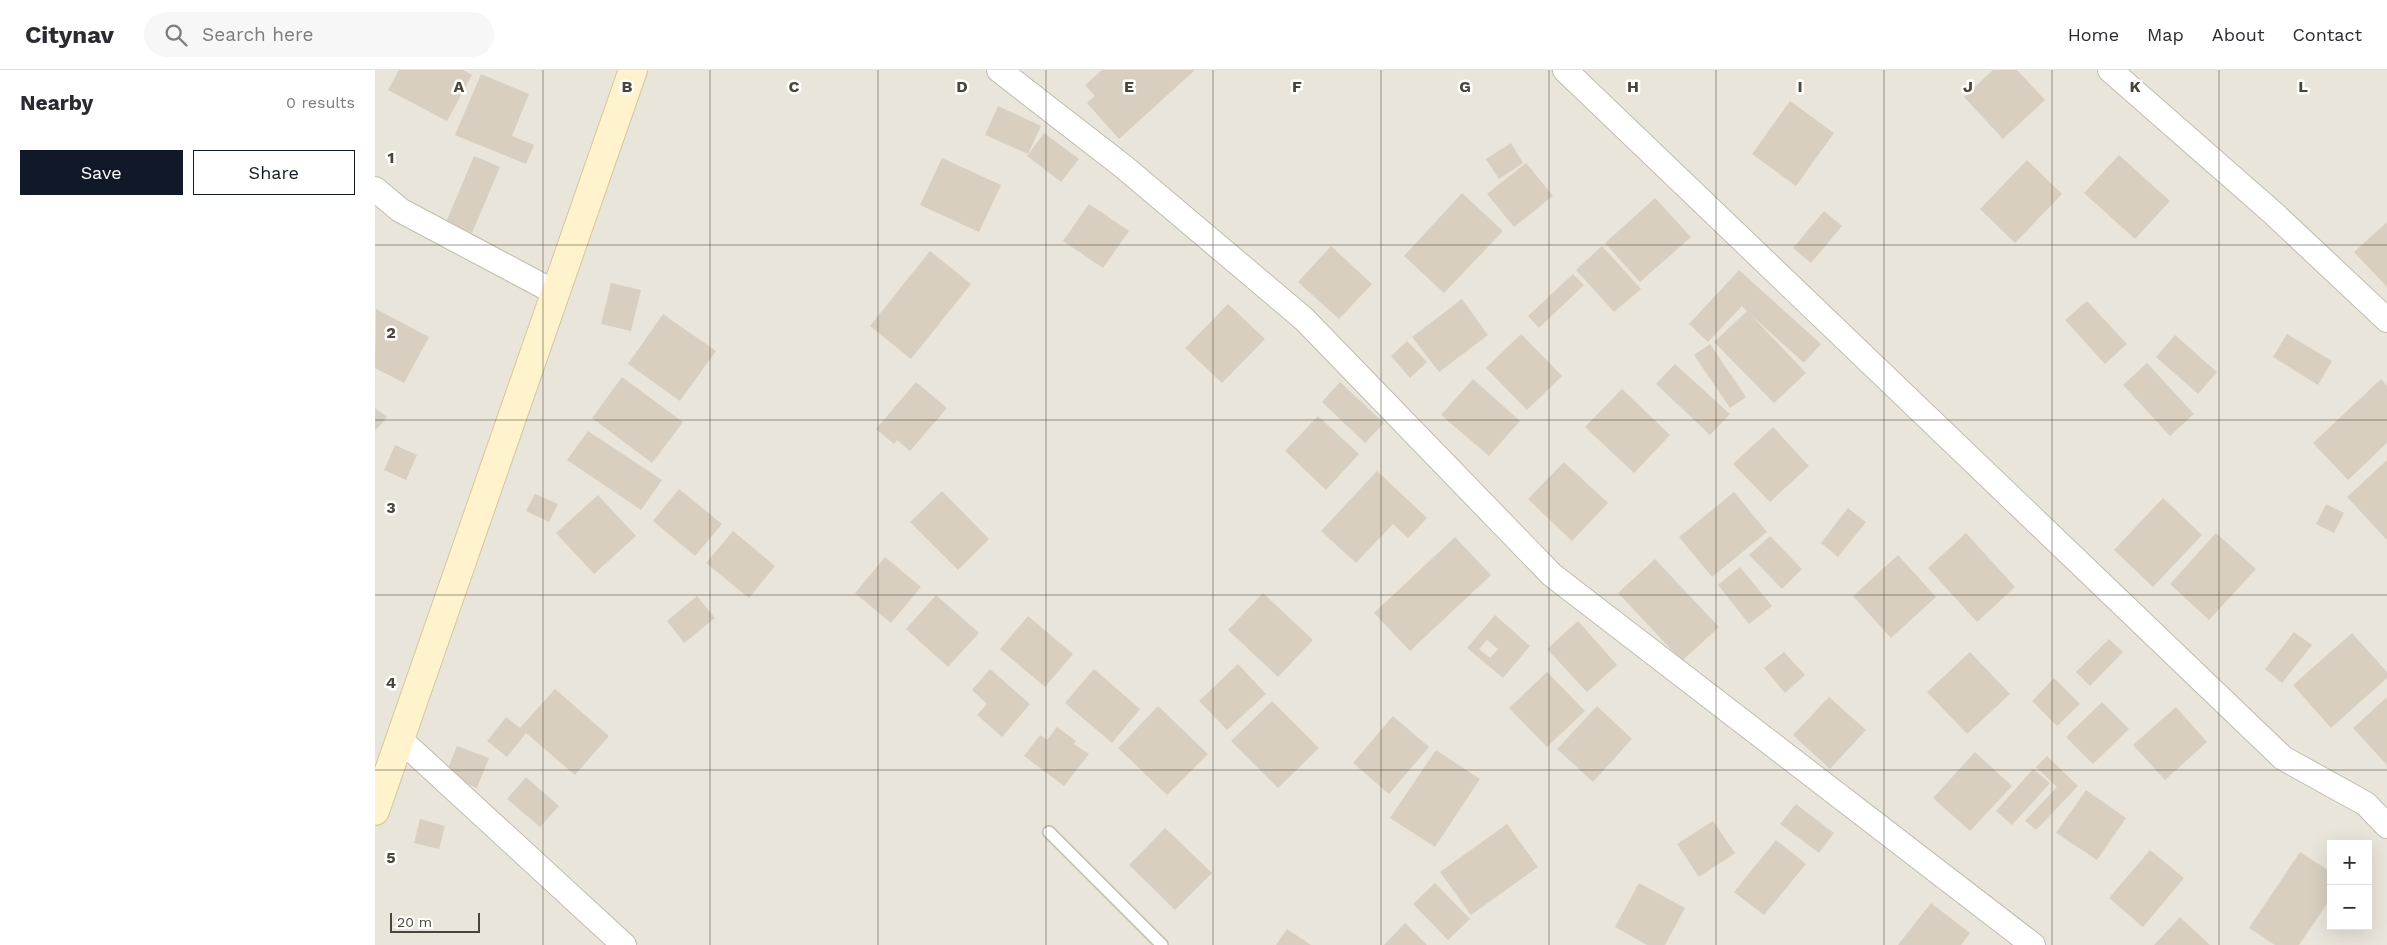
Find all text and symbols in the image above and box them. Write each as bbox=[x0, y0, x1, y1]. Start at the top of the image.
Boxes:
search box bbox=[144, 12, 494, 57]
text: Citynav bbox=[25, 21, 114, 49]
icon: search bbox=[162, 21, 190, 49]
text: Search here bbox=[202, 23, 313, 46]
text: Home bbox=[2068, 24, 2119, 45]
text: Map bbox=[2147, 24, 2184, 45]
text: About bbox=[2212, 24, 2264, 45]
text: Contact bbox=[2292, 24, 2362, 45]
text: A bbox=[454, 77, 465, 96]
text: B bbox=[622, 77, 633, 96]
text: C bbox=[789, 77, 800, 96]
text: D bbox=[956, 77, 968, 96]
text: E bbox=[1124, 77, 1134, 96]
text: F bbox=[1292, 77, 1302, 96]
text: G bbox=[1459, 77, 1471, 96]
text: H bbox=[1627, 77, 1639, 96]
text: I bbox=[1797, 77, 1803, 96]
text: J bbox=[1963, 77, 1973, 96]
text: K bbox=[2129, 77, 2141, 96]
text: L bbox=[2298, 77, 2308, 96]
text: Nearby bbox=[20, 90, 93, 115]
text: 0 results bbox=[286, 93, 355, 112]
text: 1 bbox=[388, 148, 394, 167]
button: Save bbox=[20, 150, 183, 195]
button: Share bbox=[193, 150, 355, 195]
text: 2 bbox=[386, 323, 396, 342]
text: 3 bbox=[386, 498, 396, 517]
text: 4 bbox=[386, 673, 396, 692]
map controls bbox=[2327, 840, 2372, 930]
button: + bbox=[2327, 840, 2372, 885]
text: 5 bbox=[386, 848, 396, 867]
button: − bbox=[2327, 885, 2372, 930]
scale bar bbox=[390, 910, 480, 933]
text: 20 m bbox=[397, 914, 432, 930]

